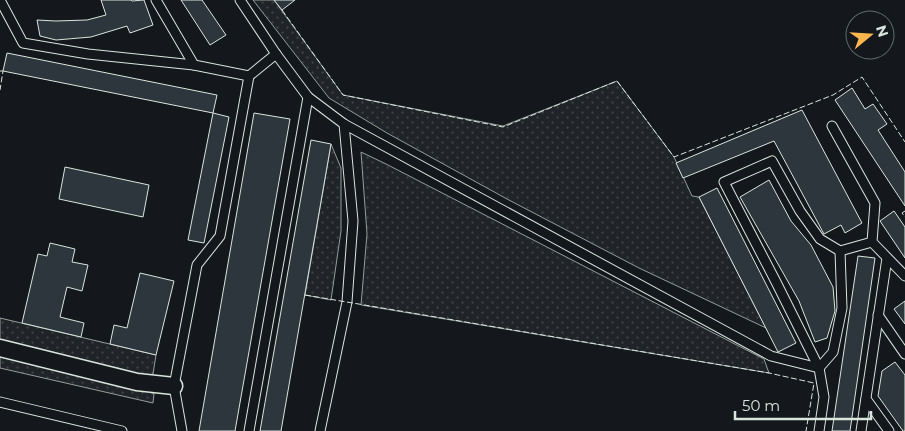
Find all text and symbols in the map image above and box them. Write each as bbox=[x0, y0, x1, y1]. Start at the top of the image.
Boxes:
north arrow bbox=[845, 10, 895, 60]
text: N bbox=[872, 23, 893, 39]
scale bar bbox=[735, 388, 871, 420]
text: 50 m bbox=[742, 396, 780, 415]

